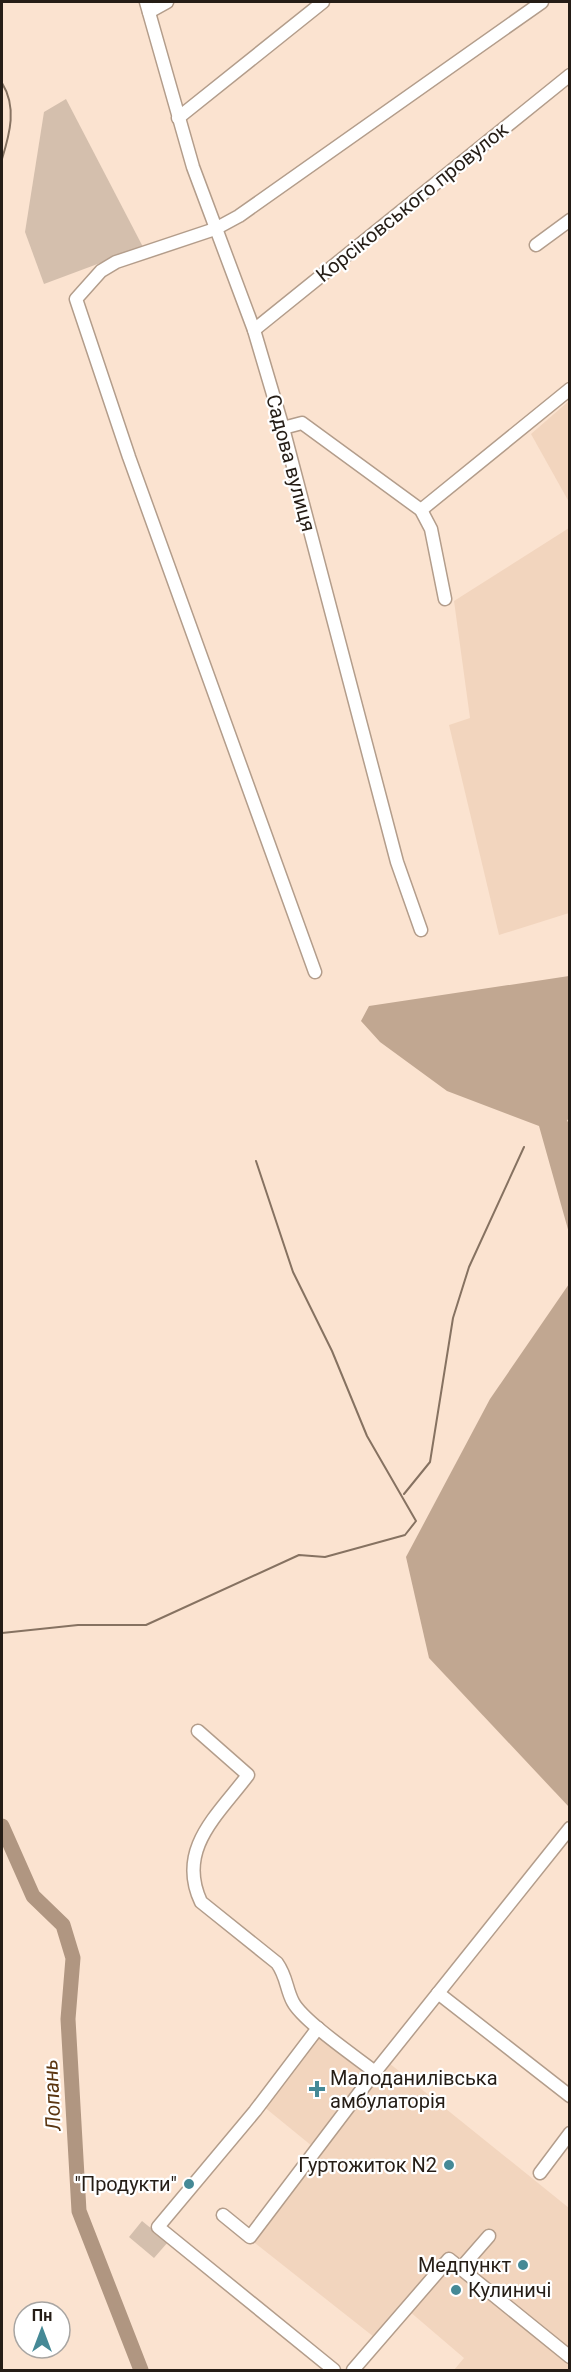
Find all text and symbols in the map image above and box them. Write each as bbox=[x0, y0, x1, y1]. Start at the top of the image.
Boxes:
street label: Корсіковського провулок bbox=[311, 117, 513, 287]
street label: Садова вулиця bbox=[261, 392, 321, 534]
water label: Лопань bbox=[38, 2059, 66, 2132]
place label: Малоданилівська амбулаторія bbox=[330, 2066, 498, 2113]
marker: Малоданилівська амбулаторія bbox=[308, 2080, 326, 2098]
place label: Гуртожиток N2 bbox=[298, 2153, 437, 2177]
marker: Гуртожиток N2 bbox=[442, 2158, 456, 2172]
place label: "Продукти" bbox=[74, 2172, 177, 2196]
marker: "Продукти" bbox=[182, 2177, 196, 2191]
place label: Медпункт bbox=[418, 2253, 511, 2277]
marker: Медпункт bbox=[516, 2258, 530, 2272]
place label: Кулиничі bbox=[468, 2278, 551, 2302]
marker: Кулиничі bbox=[449, 2283, 463, 2297]
north arrow bbox=[12, 2300, 72, 2360]
text: Пн bbox=[32, 2306, 52, 2325]

